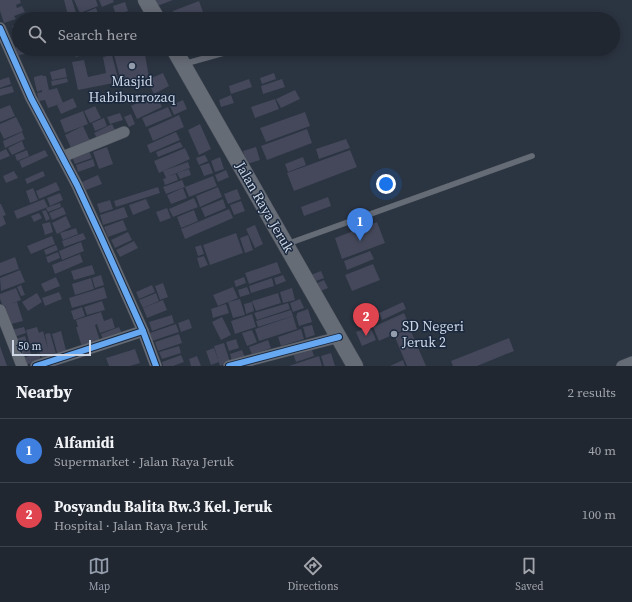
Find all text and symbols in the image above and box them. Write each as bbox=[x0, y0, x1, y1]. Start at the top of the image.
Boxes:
search box bbox=[12, 12, 620, 56]
icon: search bbox=[26, 23, 48, 45]
text: Search here bbox=[58, 24, 137, 45]
marker: Masjid Habiburrozaq bbox=[127, 61, 137, 71]
place label: Masjid Habiburrozaq bbox=[89, 71, 176, 107]
street label: Jalan Raya Jeruk bbox=[230, 157, 299, 257]
your location bbox=[376, 174, 396, 194]
pin: 1 bbox=[347, 208, 373, 241]
pin: 2 bbox=[353, 303, 379, 336]
place label: SD Negeri Jeruk 2 bbox=[401, 316, 464, 352]
marker: SD Negeri Jeruk 2 bbox=[389, 329, 399, 339]
scale bar bbox=[12, 338, 91, 357]
text: 50 m bbox=[18, 339, 41, 354]
text: Nearby bbox=[16, 380, 72, 404]
text: 2 results bbox=[568, 384, 616, 401]
text: Alfamidi bbox=[54, 432, 114, 453]
text: 1 bbox=[25, 442, 33, 459]
text: 40 m bbox=[588, 442, 616, 459]
text: Supermarket · Jalan Raya Jeruk bbox=[54, 453, 234, 470]
text: Posyandu Balita Rw.3 Kel. Jeruk bbox=[54, 496, 272, 517]
text: 2 bbox=[25, 506, 33, 523]
text: 100 m bbox=[582, 506, 616, 523]
text: Hospital · Jalan Raya Jeruk bbox=[54, 517, 208, 534]
tab: Map bbox=[88, 555, 110, 594]
tab: Directions bbox=[287, 555, 338, 594]
tab: Saved bbox=[515, 555, 544, 594]

